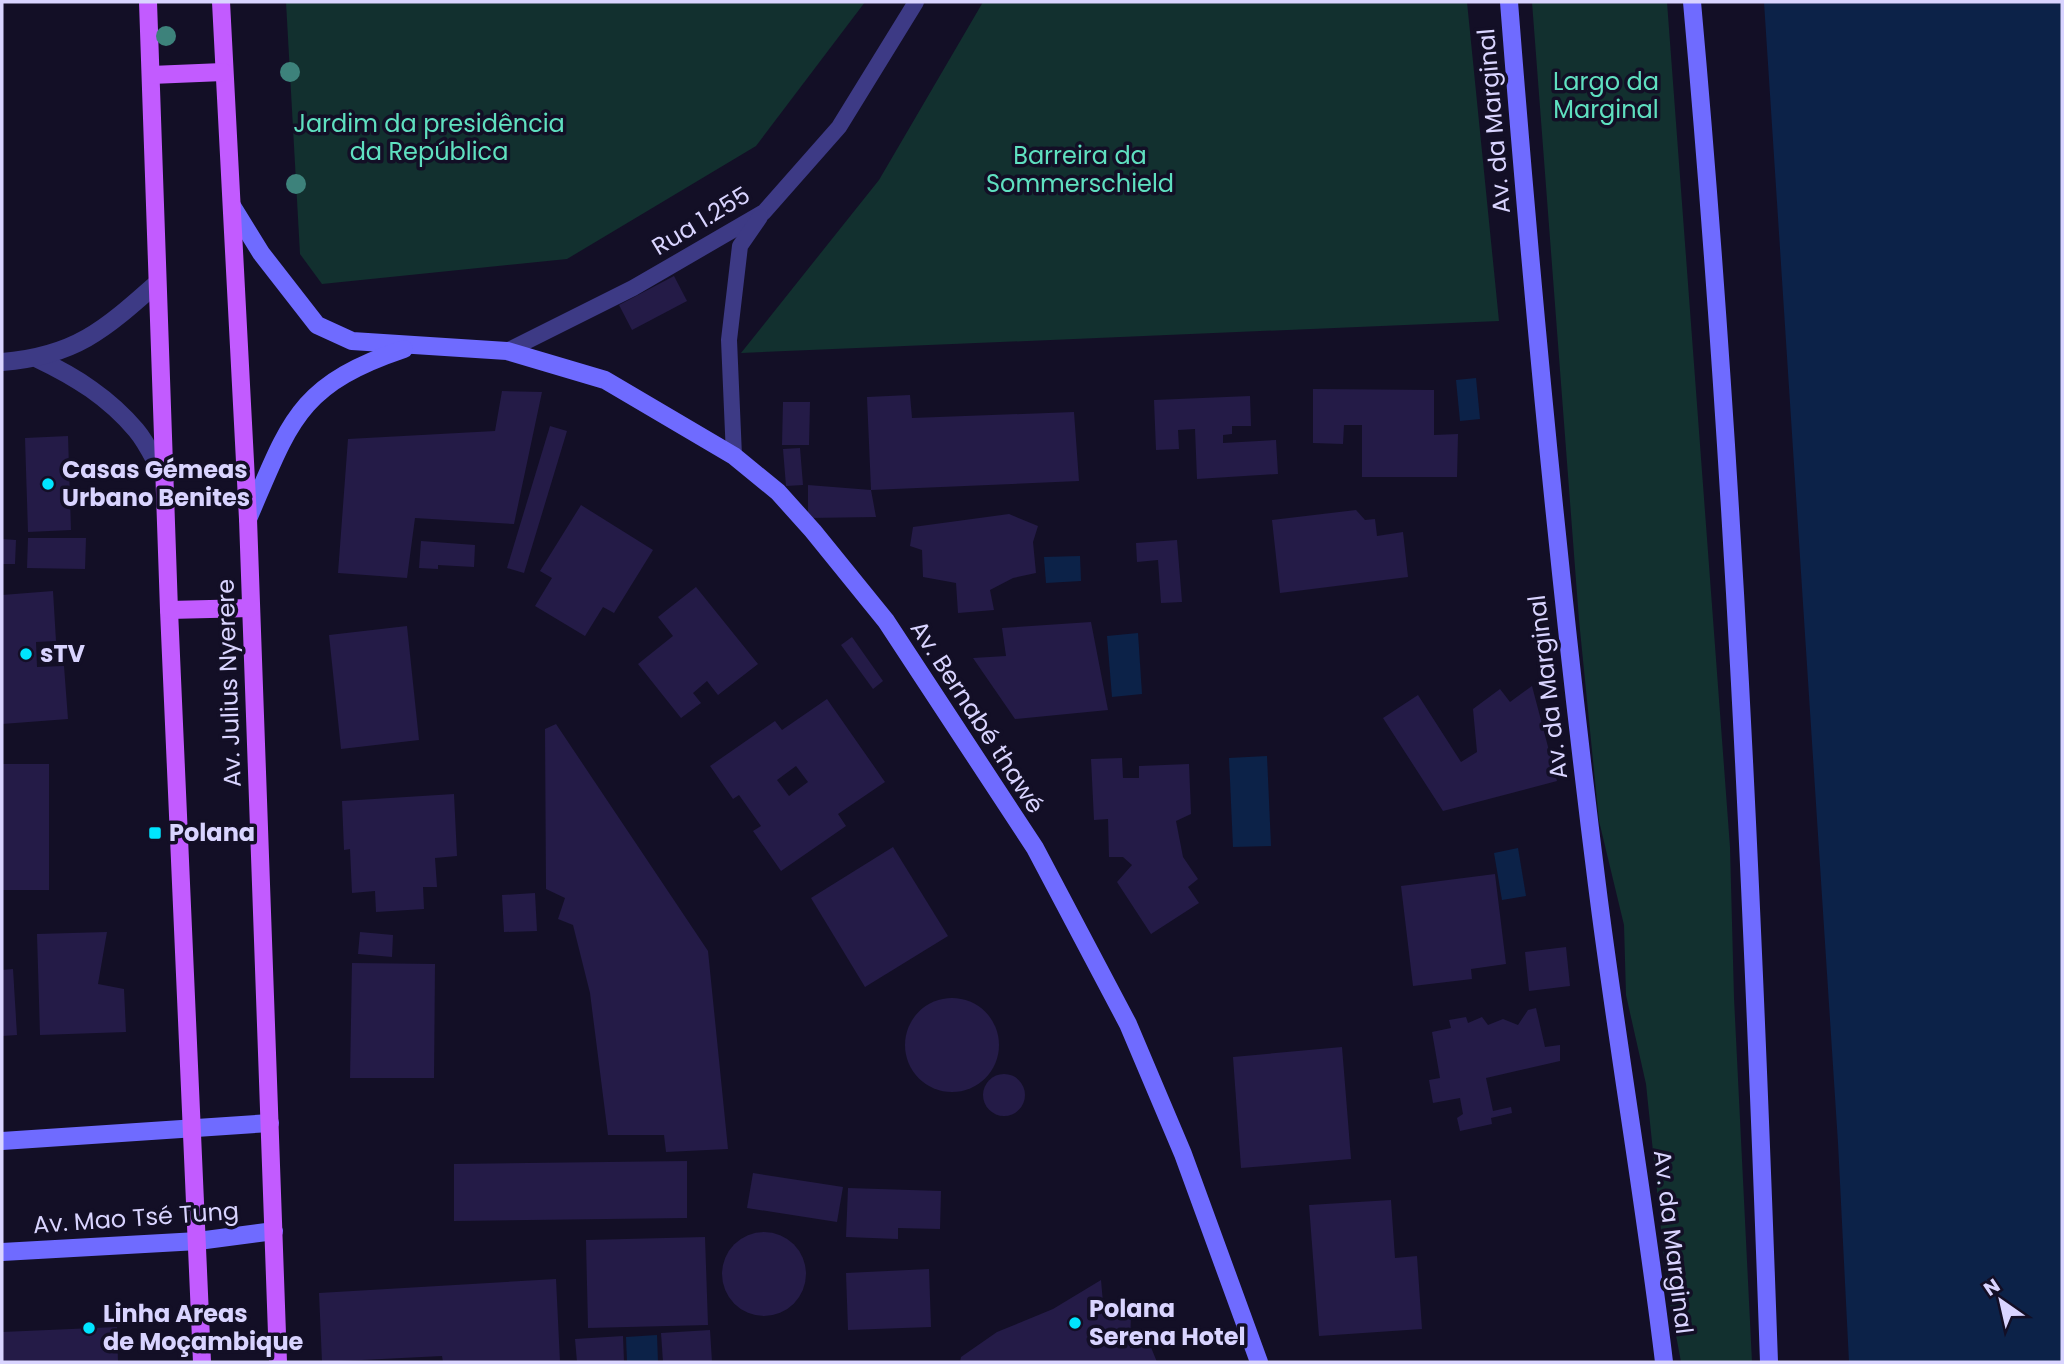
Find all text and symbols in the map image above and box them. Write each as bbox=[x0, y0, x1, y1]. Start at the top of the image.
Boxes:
street label: Av. da Marginal bbox=[1469, 27, 1518, 215]
park label: Largo da Marginal bbox=[1553, 65, 1659, 126]
park label: Jardim da presidência da República bbox=[293, 107, 565, 168]
park label: Barreira da Sommerschield bbox=[986, 139, 1174, 200]
street label: Rua 1.255 bbox=[645, 178, 756, 263]
place label: Casas Gémeas Urbano Benites bbox=[62, 453, 250, 514]
marker: Casas Gémeas Urbano Benites bbox=[40, 476, 56, 492]
street label: Av. Julius Nyerere bbox=[208, 578, 249, 788]
street label: Av. da Marginal bbox=[1520, 593, 1575, 781]
street label: Av. Bernabé thawé bbox=[903, 614, 1052, 819]
place label: sTV bbox=[40, 637, 86, 670]
marker: sTV bbox=[18, 646, 34, 662]
place label: Polana bbox=[169, 816, 255, 849]
marker: Polana bbox=[147, 825, 163, 841]
street label: Av. da Marginal bbox=[1646, 1148, 1701, 1336]
street label: Av. Mao Tsé Tung bbox=[32, 1194, 240, 1241]
north arrow bbox=[1966, 1266, 2036, 1336]
text: N bbox=[1978, 1272, 2005, 1303]
place label: Polana Serena Hotel bbox=[1089, 1292, 1246, 1353]
place label: Linha Areas de Moçambique bbox=[103, 1297, 304, 1358]
marker: Polana Serena Hotel bbox=[1067, 1315, 1083, 1331]
marker: Linha Areas de Moçambique bbox=[81, 1320, 97, 1336]

